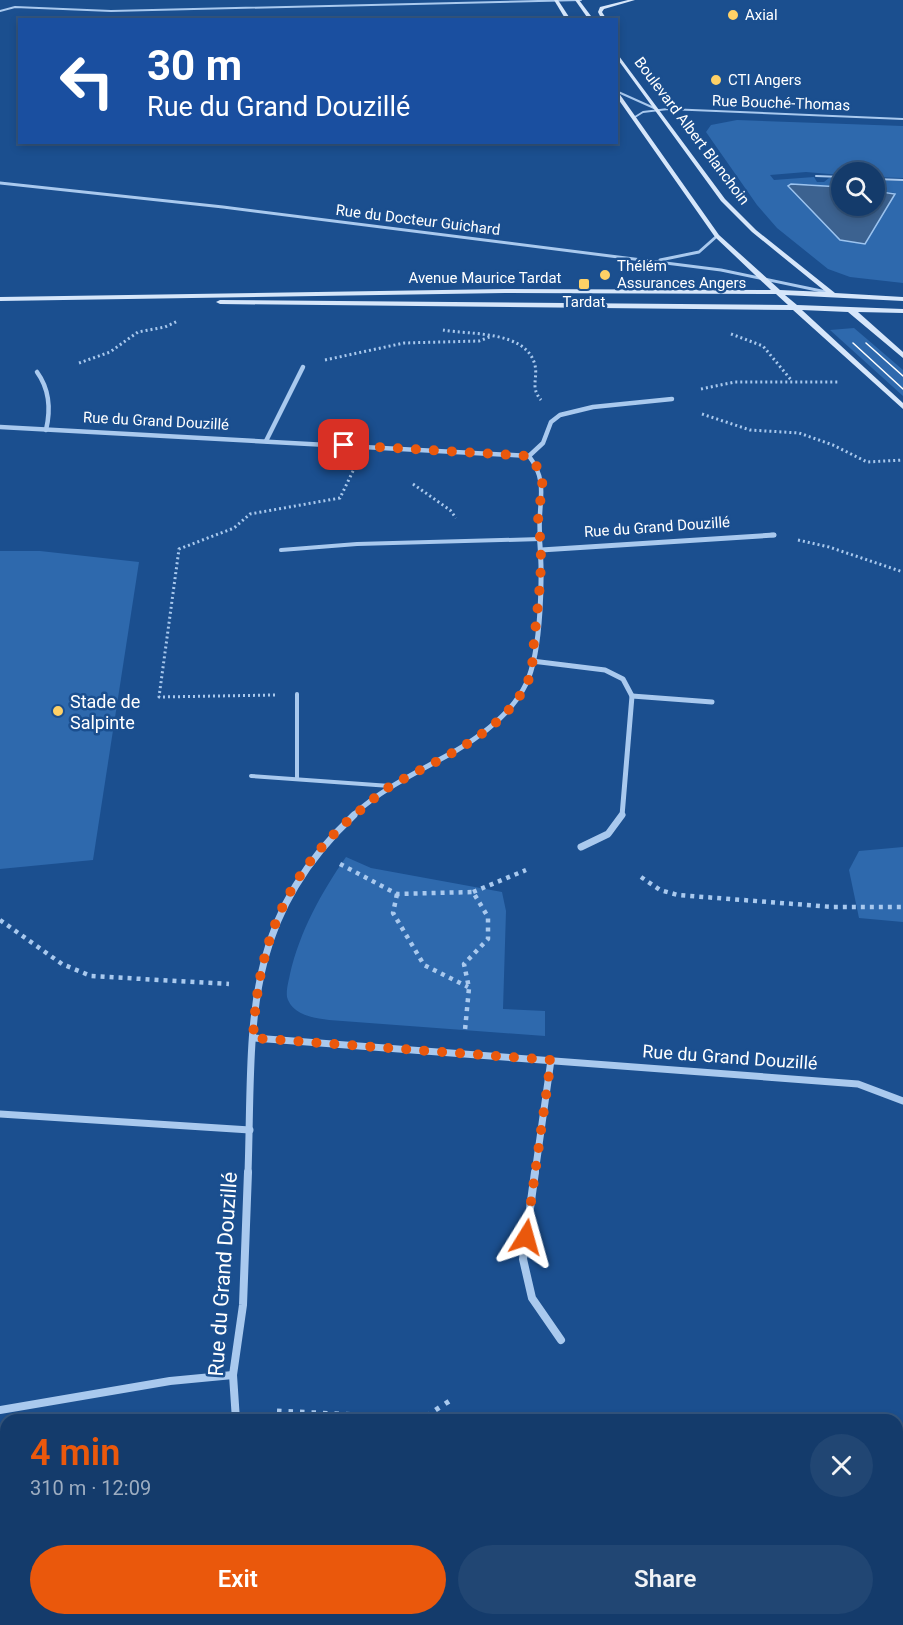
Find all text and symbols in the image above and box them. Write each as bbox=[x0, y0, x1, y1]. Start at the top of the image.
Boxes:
place label: Axial bbox=[745, 6, 778, 24]
marker: Axial bbox=[726, 8, 740, 22]
text: 30 m bbox=[147, 41, 242, 90]
icon: left bbox=[48, 42, 126, 120]
street label: Boulevard Albert Blanchoin bbox=[631, 54, 753, 208]
place label: CTI Angers bbox=[728, 71, 802, 89]
marker: CTI Angers bbox=[709, 73, 723, 87]
text: Rue du Grand Douzillé bbox=[147, 91, 410, 123]
street label: Rue Bouché-Thomas bbox=[712, 92, 850, 114]
map controls bbox=[831, 162, 885, 216]
button: search bbox=[831, 162, 885, 216]
street label: Rue du Docteur Guichard bbox=[335, 201, 501, 239]
place label: Thélém Assurances Angers bbox=[617, 257, 746, 292]
marker: Thélém Assurances Angers bbox=[598, 268, 612, 282]
street label: Avenue Maurice Tardat bbox=[408, 269, 562, 287]
marker: Tardat bbox=[577, 277, 591, 291]
place label: Tardat bbox=[563, 293, 605, 311]
street label: Rue du Grand Douzillé bbox=[82, 408, 230, 434]
pin bbox=[318, 419, 369, 470]
icon: arrive bbox=[327, 428, 360, 461]
street label: Rue du Grand Douzillé bbox=[583, 513, 731, 541]
place label: Stade de Salpinte bbox=[70, 691, 140, 733]
marker: Stade de Salpinte bbox=[51, 704, 65, 718]
street label: Rue du Grand Douzillé bbox=[642, 1040, 818, 1074]
street label: Rue du Grand Douzillé bbox=[204, 1171, 242, 1377]
position arrow bbox=[494, 1205, 558, 1269]
text: 4 min bbox=[30, 1432, 120, 1474]
button: close bbox=[810, 1434, 873, 1497]
text: 310 m · 12:09 bbox=[30, 1476, 151, 1500]
button: Exit bbox=[30, 1545, 446, 1614]
button: Share bbox=[458, 1545, 873, 1614]

